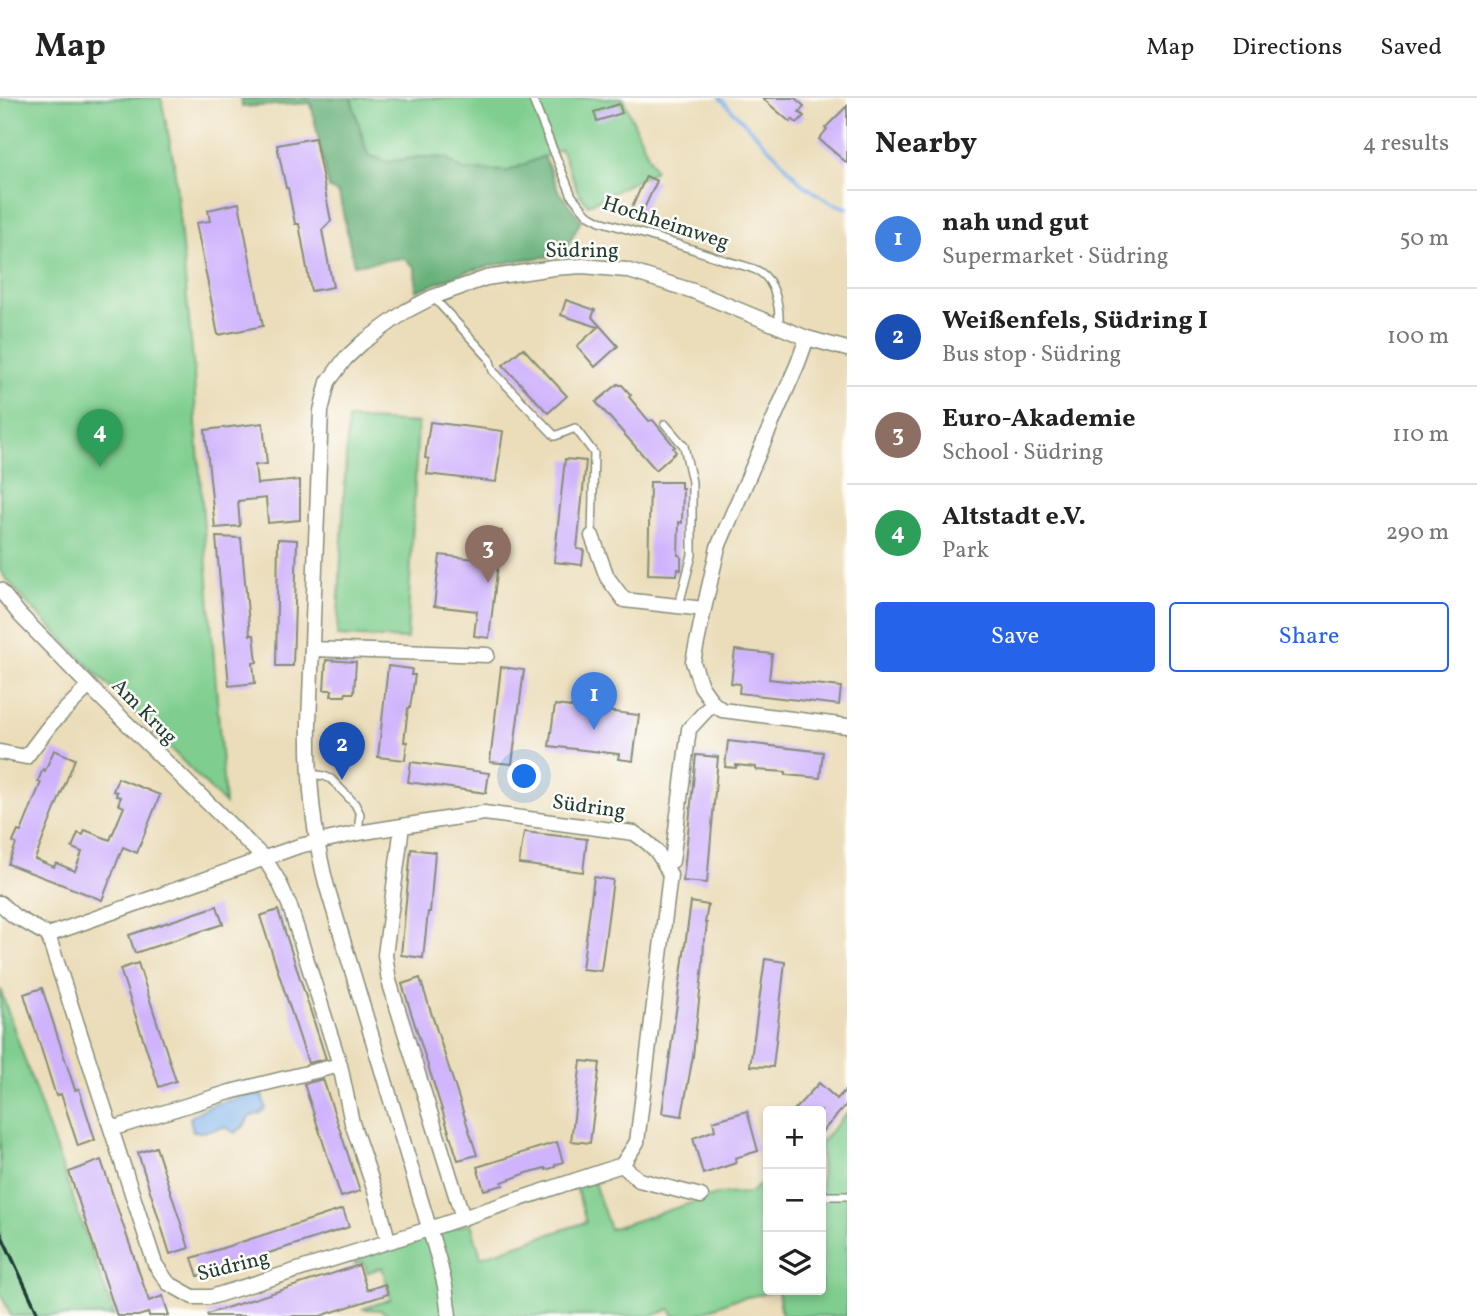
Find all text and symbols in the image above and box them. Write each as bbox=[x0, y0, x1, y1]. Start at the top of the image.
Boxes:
text: Map bbox=[35, 25, 106, 71]
text: Map bbox=[1146, 31, 1194, 65]
text: Directions bbox=[1232, 31, 1342, 65]
text: Saved bbox=[1380, 31, 1442, 65]
text: Nearby bbox=[875, 123, 977, 165]
text: 4 results bbox=[1363, 128, 1449, 160]
street label: Hochheimweg bbox=[598, 189, 733, 258]
text: nah und gut bbox=[942, 205, 1089, 241]
text: 1 bbox=[893, 223, 903, 255]
text: 50 m bbox=[1400, 223, 1449, 255]
street label: Südring bbox=[545, 237, 619, 266]
text: Supermarket · Südring bbox=[942, 241, 1168, 273]
text: Weißenfels, Südring I bbox=[942, 303, 1208, 339]
text: 2 bbox=[892, 321, 904, 353]
text: 100 m bbox=[1387, 321, 1449, 353]
text: Bus stop · Südring bbox=[942, 339, 1121, 371]
text: Euro-Akademie bbox=[942, 401, 1135, 437]
pin: 4 bbox=[77, 409, 123, 467]
text: 3 bbox=[892, 419, 904, 451]
text: 110 m bbox=[1392, 419, 1449, 451]
text: School · Südring bbox=[942, 437, 1104, 469]
text: Altstadt e.V. bbox=[942, 499, 1086, 535]
text: 4 bbox=[891, 517, 905, 549]
text: 290 m bbox=[1386, 517, 1449, 549]
pin: 3 bbox=[465, 525, 511, 583]
text: Park bbox=[942, 535, 989, 567]
button: Save bbox=[875, 602, 1155, 672]
button: Share bbox=[1169, 602, 1449, 672]
street label: Am Krug bbox=[104, 672, 184, 752]
pin: 1 bbox=[571, 672, 617, 730]
pin: 2 bbox=[319, 722, 365, 780]
your location bbox=[507, 759, 541, 793]
street label: Südring bbox=[550, 788, 627, 827]
map controls bbox=[763, 1106, 826, 1295]
button: + bbox=[763, 1106, 826, 1169]
button: − bbox=[763, 1169, 826, 1232]
button: layers bbox=[763, 1232, 826, 1295]
street label: Südring bbox=[194, 1243, 273, 1289]

